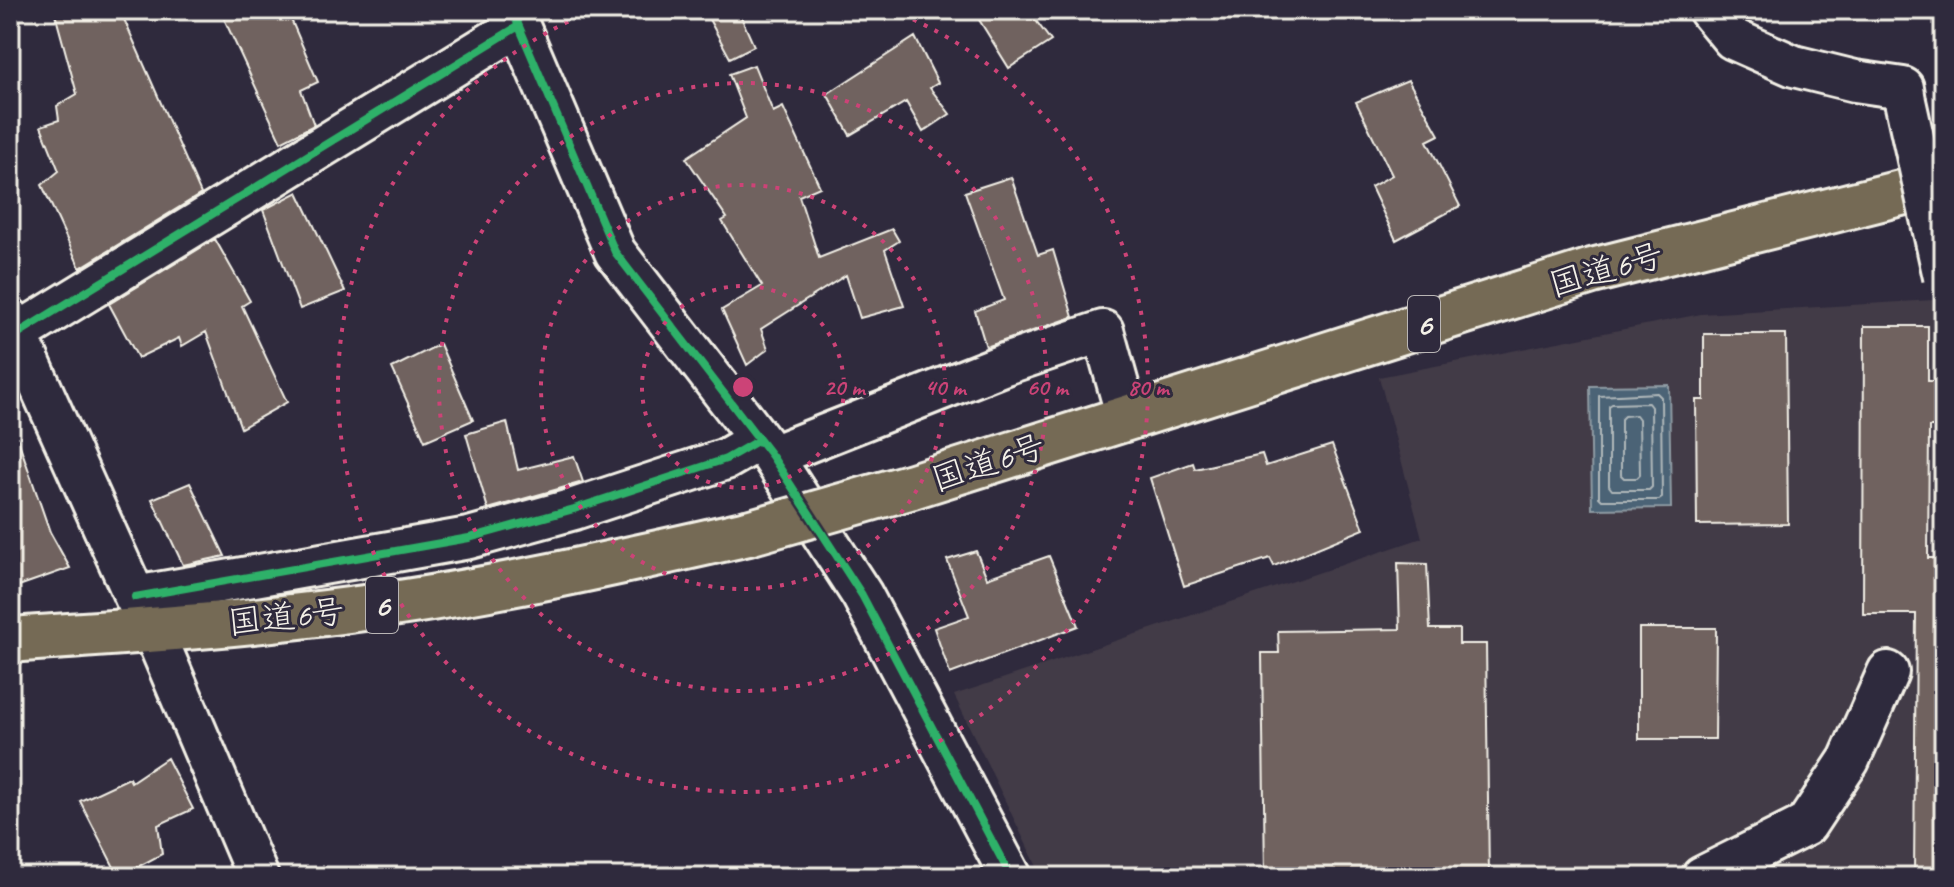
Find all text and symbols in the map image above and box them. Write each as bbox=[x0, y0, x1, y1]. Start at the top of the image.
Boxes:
street label: 国道6号 bbox=[1544, 233, 1668, 306]
road number: 6 bbox=[1408, 296, 1440, 352]
text: 20 m bbox=[823, 372, 867, 402]
text: 40 m bbox=[924, 372, 968, 402]
text: 60 m bbox=[1026, 372, 1070, 402]
text: 80 m bbox=[1127, 372, 1171, 402]
centre of rings bbox=[729, 373, 757, 401]
street label: 国道6号 bbox=[926, 424, 1051, 501]
road number: 6 bbox=[366, 577, 398, 633]
street label: 国道6号 bbox=[225, 589, 347, 644]

